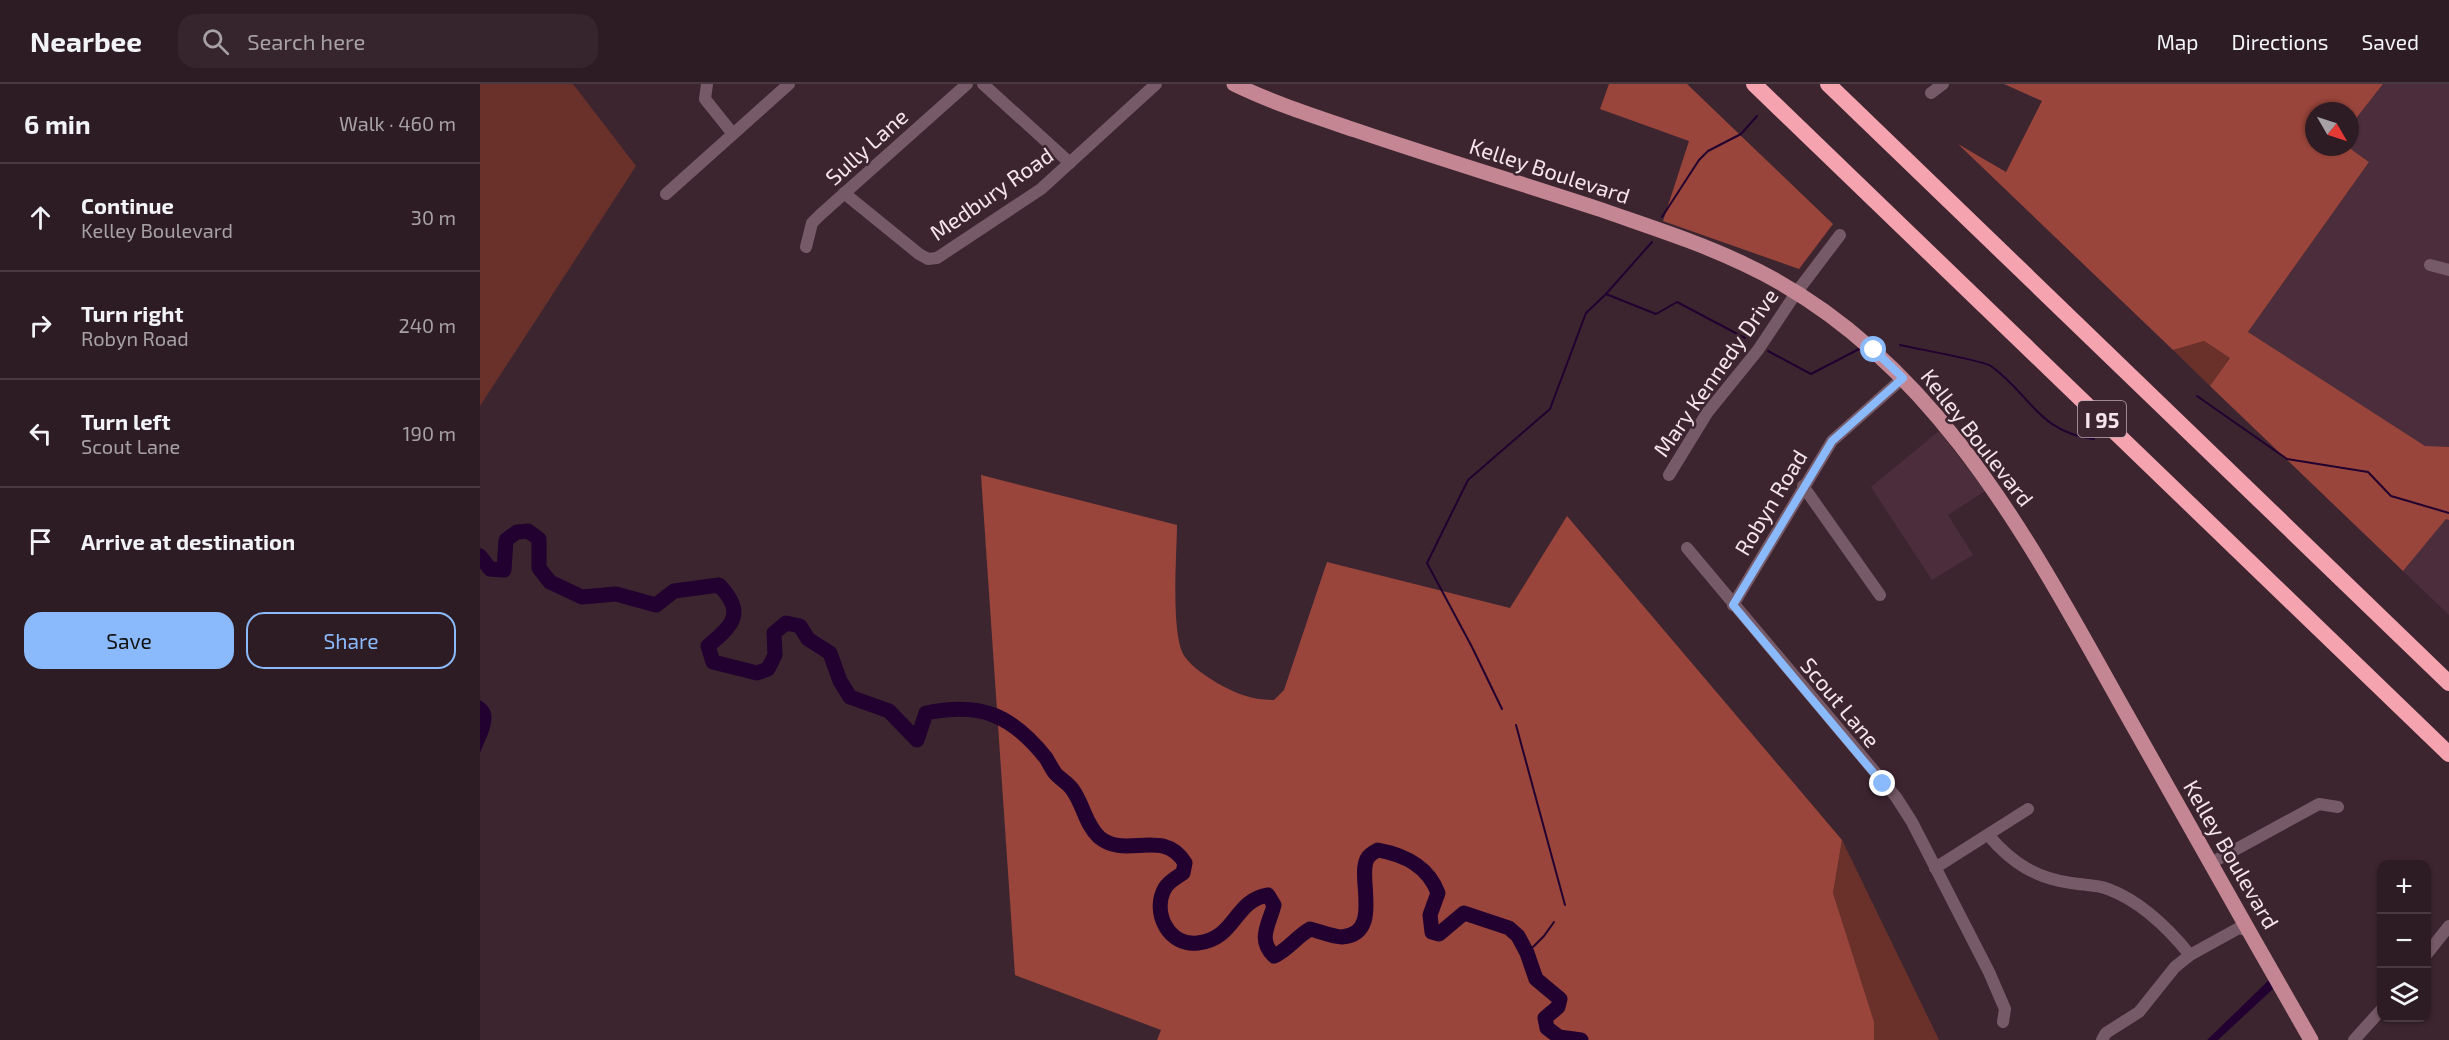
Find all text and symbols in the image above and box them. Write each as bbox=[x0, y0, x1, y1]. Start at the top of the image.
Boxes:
search box bbox=[178, 14, 598, 68]
text: Nearbee bbox=[30, 24, 142, 58]
icon: search bbox=[199, 25, 232, 58]
text: Search here bbox=[247, 28, 365, 54]
text: Map bbox=[2156, 29, 2199, 54]
text: Directions bbox=[2232, 29, 2328, 54]
text: Saved bbox=[2361, 29, 2419, 54]
street label: Sully Lane bbox=[820, 102, 912, 190]
north arrow bbox=[2305, 102, 2359, 156]
text: 6 min bbox=[24, 108, 91, 139]
text: Walk · 460 m bbox=[339, 111, 456, 135]
street label: Kelley Boulevard bbox=[1466, 132, 1634, 208]
street label: Medbury Road bbox=[924, 141, 1058, 245]
text: Continue bbox=[81, 192, 174, 218]
icon: ahead bbox=[24, 201, 57, 234]
text: 30 m bbox=[411, 205, 456, 229]
text: Kelley Boulevard bbox=[81, 218, 233, 242]
street label: Mary Kennedy Drive bbox=[1647, 283, 1783, 461]
text: Turn right bbox=[81, 300, 183, 326]
icon: right bbox=[24, 309, 57, 342]
text: 240 m bbox=[398, 313, 456, 337]
text: Robyn Road bbox=[81, 326, 189, 350]
route start bbox=[1860, 336, 1886, 362]
street label: Kelley Boulevard bbox=[1916, 363, 2040, 511]
road number: I 95 bbox=[2078, 401, 2126, 437]
text: Turn left bbox=[81, 408, 170, 434]
icon: left bbox=[24, 417, 57, 450]
text: 190 m bbox=[403, 421, 456, 445]
text: Scout Lane bbox=[81, 434, 180, 458]
street label: Robyn Road bbox=[1728, 445, 1812, 559]
icon: arrive bbox=[24, 525, 57, 558]
text: Arrive at destination bbox=[81, 528, 295, 554]
button: Save bbox=[24, 612, 234, 669]
button: Share bbox=[246, 612, 456, 669]
street label: Scout Lane bbox=[1796, 652, 1886, 752]
route end bbox=[1869, 770, 1895, 796]
street label: Kelley Boulevard bbox=[2179, 775, 2285, 933]
map controls bbox=[2377, 860, 2431, 1022]
button: + bbox=[2377, 860, 2431, 914]
button: − bbox=[2377, 914, 2431, 968]
button: layers bbox=[2377, 968, 2431, 1022]

